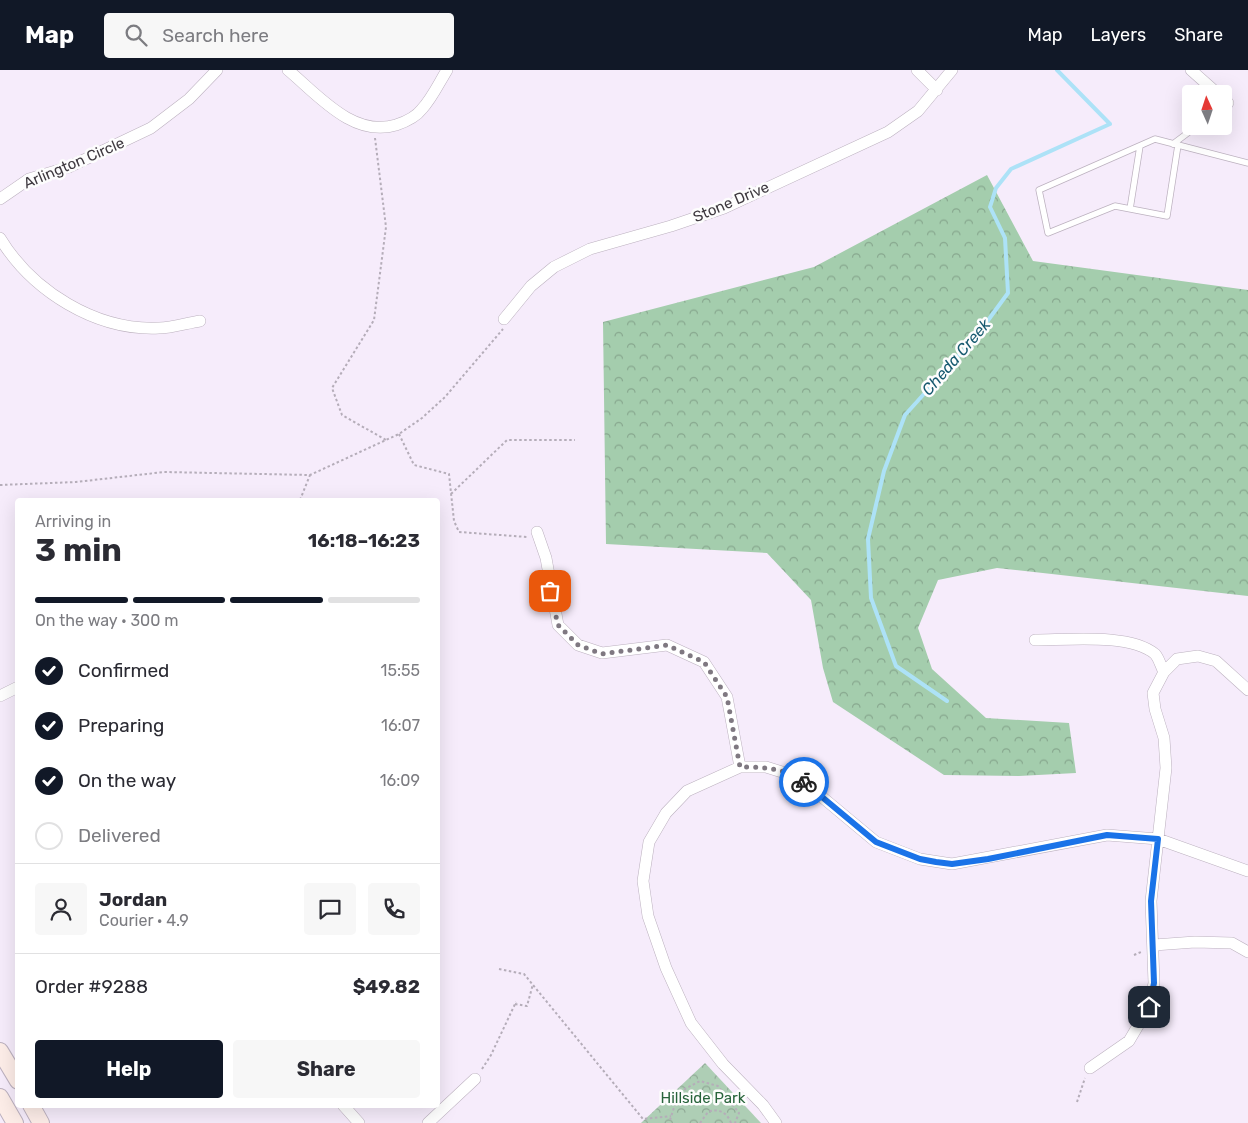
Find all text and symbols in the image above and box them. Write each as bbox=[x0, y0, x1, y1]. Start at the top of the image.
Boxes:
search box bbox=[104, 13, 454, 58]
text: Map bbox=[25, 21, 74, 49]
icon: search bbox=[122, 21, 150, 49]
text: Search here bbox=[162, 24, 269, 47]
text: Map bbox=[1028, 24, 1063, 46]
text: Layers bbox=[1091, 24, 1146, 46]
text: Share bbox=[1174, 24, 1223, 46]
north arrow bbox=[1182, 85, 1232, 135]
map controls bbox=[1182, 85, 1232, 135]
street label: Arlington Circle bbox=[21, 134, 127, 192]
street label: Stone Drive bbox=[690, 178, 772, 226]
water label: Cheda Creek bbox=[918, 314, 995, 399]
text: Arriving in bbox=[35, 512, 111, 531]
text: 16:18–16:23 bbox=[308, 529, 420, 552]
text: 3 min bbox=[35, 531, 122, 569]
pin bbox=[529, 570, 571, 612]
icon: bag bbox=[536, 577, 564, 605]
text: On the way · 300 m bbox=[35, 611, 178, 630]
icon: check bbox=[35, 657, 63, 685]
text: Confirmed bbox=[78, 659, 169, 682]
text: 15:55 bbox=[381, 661, 420, 680]
icon: check bbox=[35, 712, 63, 740]
text: Preparing bbox=[78, 714, 164, 737]
text: 16:07 bbox=[381, 716, 420, 735]
courier bbox=[779, 757, 829, 807]
icon: check bbox=[35, 767, 63, 795]
icon: bike bbox=[790, 768, 818, 796]
text: On the way bbox=[78, 769, 176, 792]
text: 16:09 bbox=[380, 771, 420, 790]
text: Delivered bbox=[78, 824, 161, 847]
button: person bbox=[35, 883, 87, 935]
button: chat bbox=[304, 883, 356, 935]
button: phone bbox=[368, 883, 420, 935]
text: Jordan bbox=[99, 888, 167, 911]
text: Courier · 4.9 bbox=[99, 911, 189, 930]
text: Order #9288 bbox=[35, 975, 148, 998]
text: $49.82 bbox=[353, 975, 420, 998]
pin bbox=[1128, 986, 1170, 1028]
icon: home bbox=[1135, 993, 1163, 1021]
button: Help bbox=[35, 1040, 223, 1098]
button: Share bbox=[233, 1040, 420, 1098]
park label: Hillside Park bbox=[660, 1089, 746, 1107]

